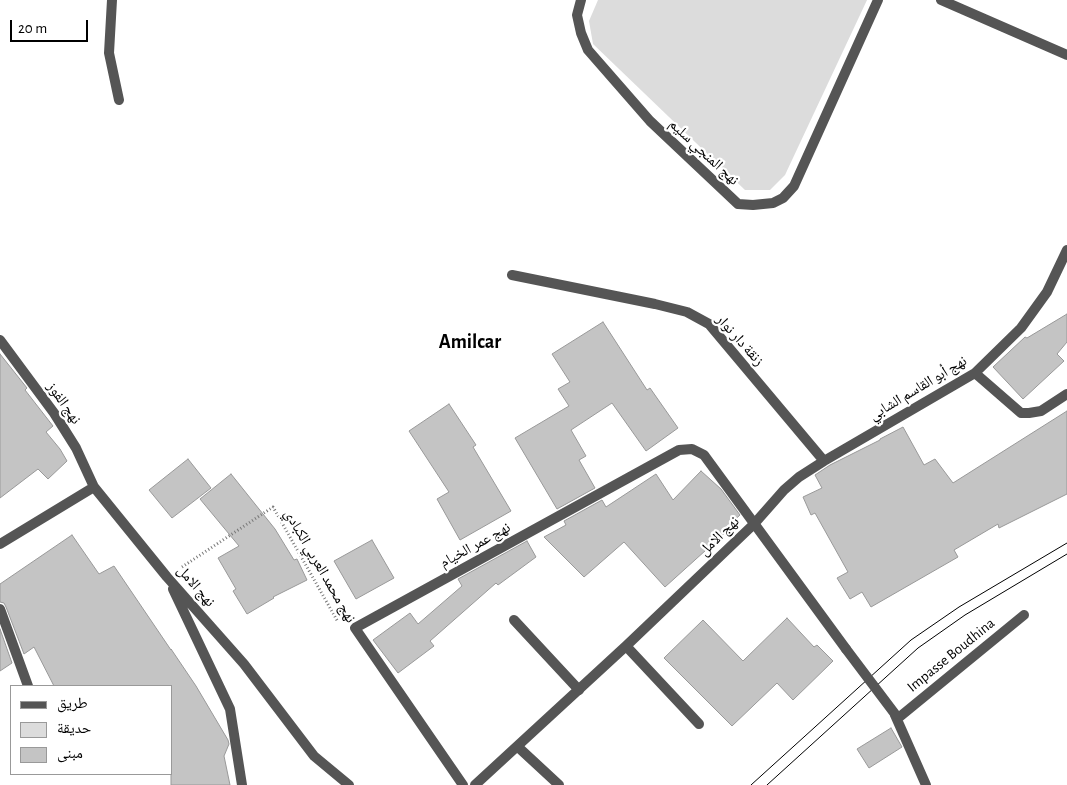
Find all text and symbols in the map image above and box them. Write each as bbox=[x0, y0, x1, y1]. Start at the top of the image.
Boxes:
scale bar bbox=[12, 10, 90, 42]
text: 20 m bbox=[18, 21, 47, 36]
street label: نهج المنجي سليم bbox=[665, 115, 743, 189]
street label: زنقة دار نوار bbox=[712, 310, 768, 370]
district label: Amilcar bbox=[439, 330, 501, 354]
street label: نهج أبو القاسم الشابي bbox=[866, 352, 970, 424]
street label: نهج الفوز bbox=[43, 378, 85, 428]
street label: نهج محمد العربي الكبادي bbox=[280, 506, 360, 626]
street label: نهج الامل bbox=[695, 512, 743, 560]
street label: نهج عمر الخيام bbox=[437, 518, 513, 572]
street label: نهج الامل bbox=[173, 561, 219, 611]
street label: Impasse Boudhina bbox=[903, 614, 999, 696]
legend bbox=[10, 685, 172, 775]
text: طريق bbox=[57, 696, 88, 711]
text: حديقة bbox=[57, 721, 91, 736]
text: مبنى bbox=[57, 746, 83, 761]

